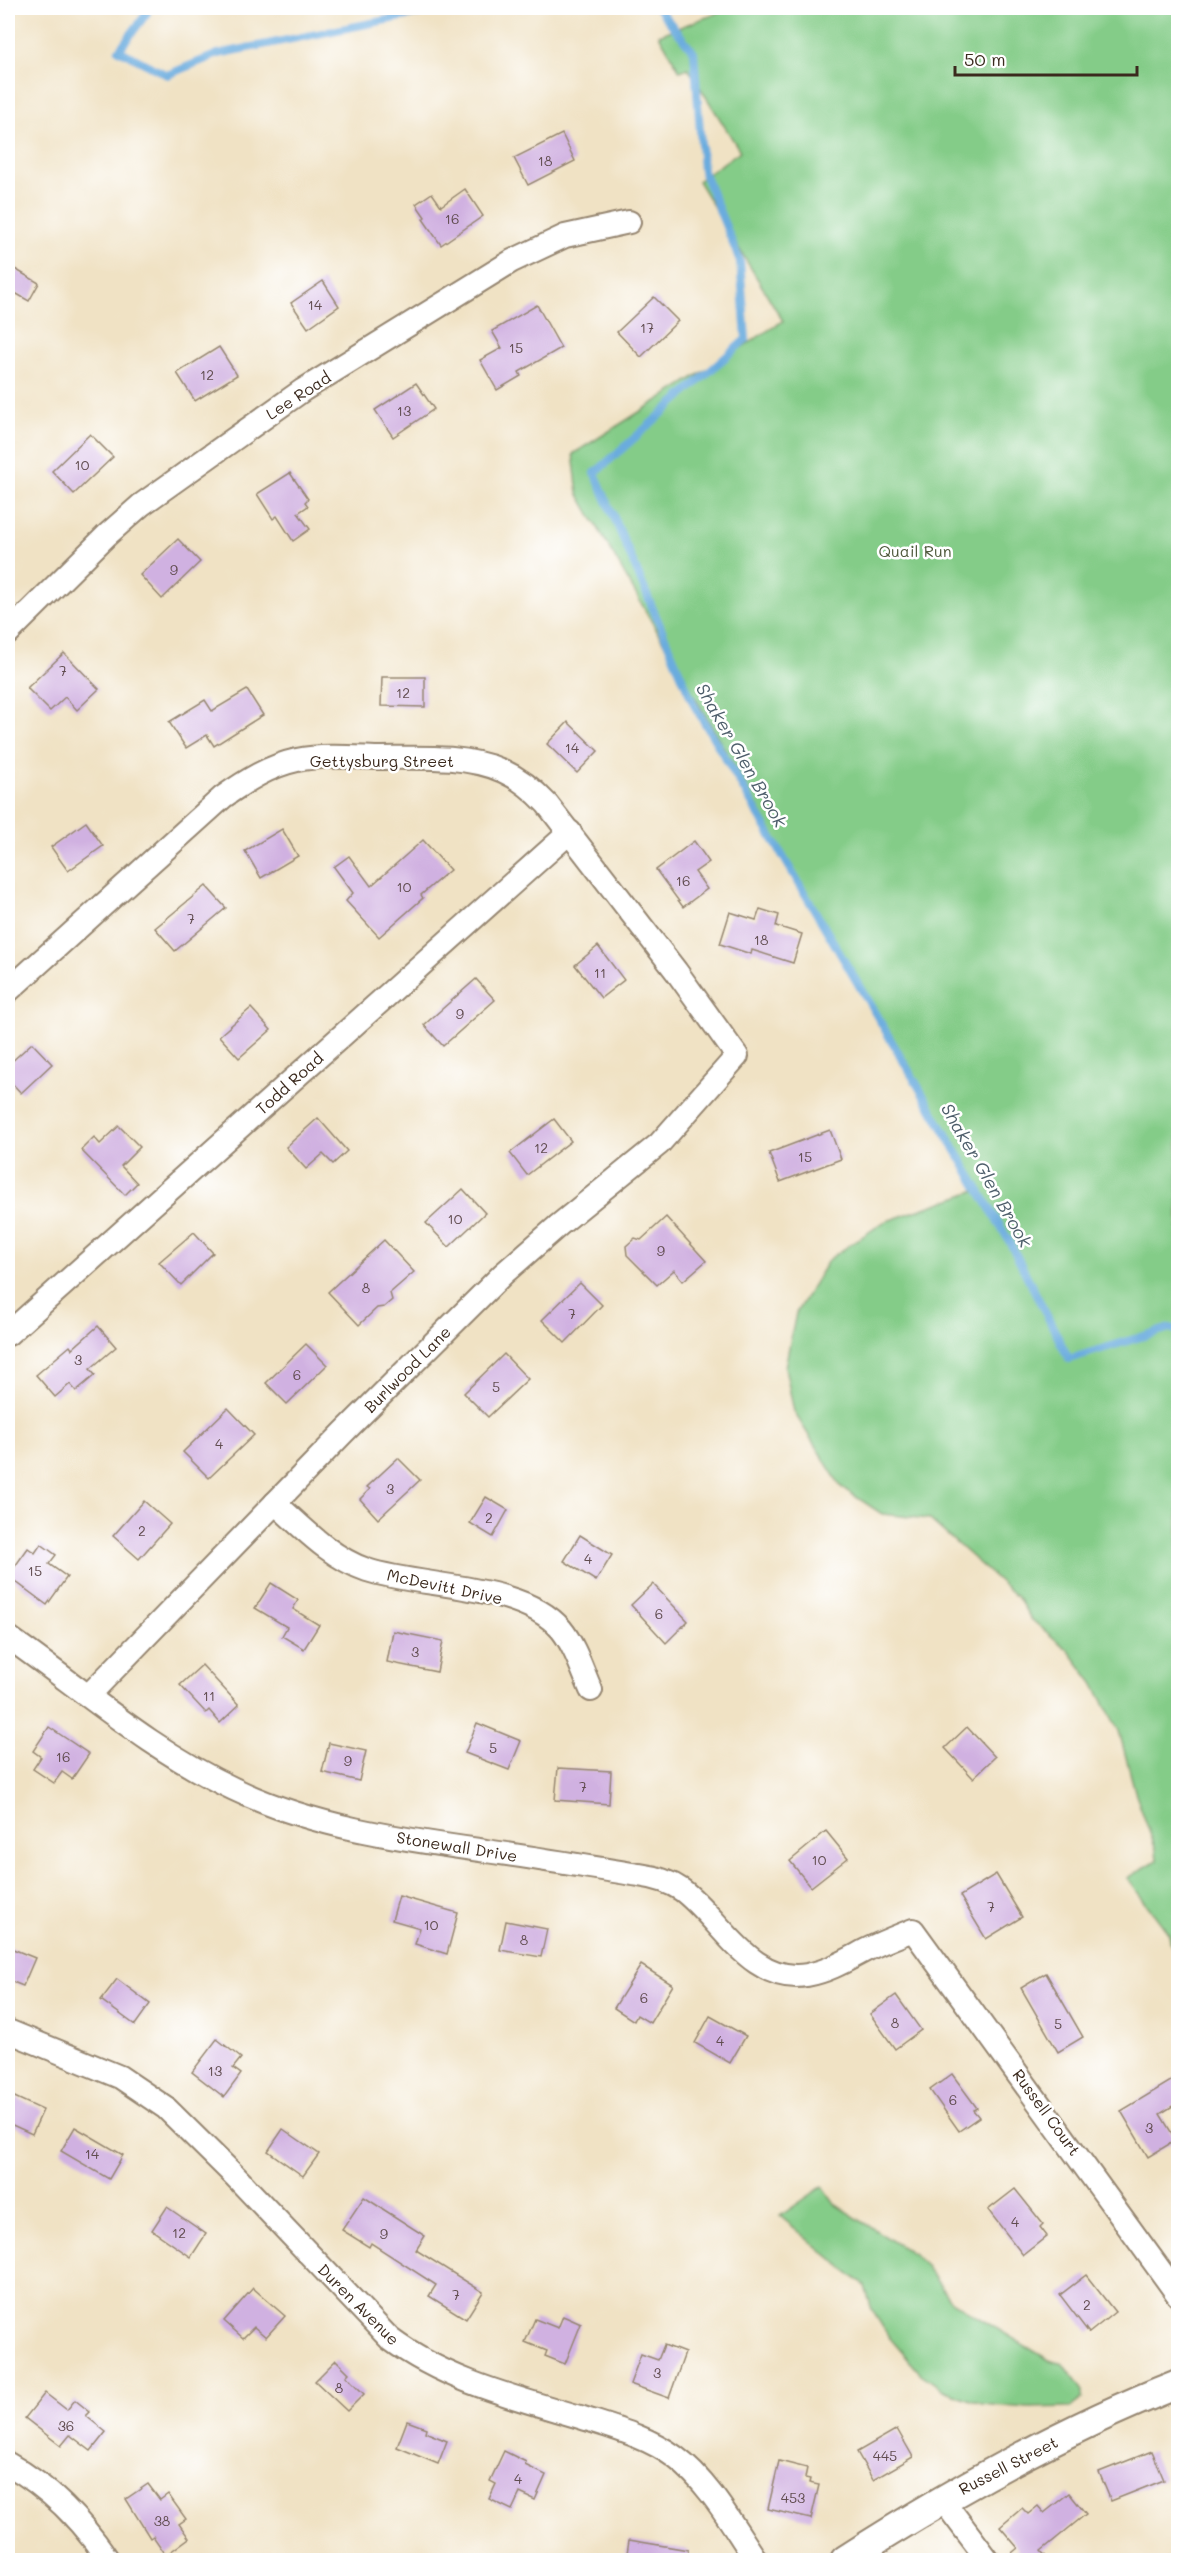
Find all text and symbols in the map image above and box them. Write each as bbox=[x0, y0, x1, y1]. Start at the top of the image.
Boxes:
scale bar bbox=[955, 39, 1136, 77]
text: 50 m bbox=[964, 47, 1006, 71]
house number: 18 bbox=[538, 151, 552, 170]
house number: 16 bbox=[445, 209, 459, 228]
house number: 14 bbox=[308, 295, 323, 314]
house number: 17 bbox=[640, 318, 654, 337]
house number: 15 bbox=[509, 338, 523, 357]
house number: 12 bbox=[200, 365, 214, 384]
street label: Lee Road bbox=[262, 366, 334, 424]
house number: 13 bbox=[397, 401, 411, 420]
house number: 10 bbox=[75, 455, 90, 474]
park label: Quail Run bbox=[878, 540, 952, 561]
house number: 9 bbox=[170, 560, 178, 579]
house number: 7 bbox=[59, 661, 67, 680]
water label: Shaker Glen Brook bbox=[691, 678, 793, 832]
house number: 12 bbox=[396, 683, 410, 702]
house number: 14 bbox=[565, 738, 580, 757]
street label: Gettysburg Street bbox=[310, 750, 454, 771]
house number: 16 bbox=[676, 871, 690, 890]
house number: 10 bbox=[397, 877, 412, 896]
house number: 7 bbox=[187, 909, 195, 928]
house number: 18 bbox=[754, 930, 768, 949]
house number: 11 bbox=[594, 963, 606, 982]
house number: 9 bbox=[456, 1004, 464, 1023]
street label: Todd Road bbox=[251, 1047, 327, 1119]
water label: Shaker Glen Brook bbox=[936, 1098, 1038, 1252]
house number: 12 bbox=[534, 1138, 548, 1157]
house number: 15 bbox=[798, 1147, 812, 1166]
house number: 10 bbox=[448, 1209, 463, 1228]
house number: 9 bbox=[657, 1241, 665, 1260]
house number: 8 bbox=[362, 1278, 370, 1297]
house number: 7 bbox=[568, 1304, 576, 1323]
street label: Burlwood Lane bbox=[359, 1321, 455, 1417]
house number: 3 bbox=[74, 1350, 82, 1369]
house number: 6 bbox=[293, 1365, 301, 1384]
house number: 5 bbox=[492, 1377, 500, 1396]
house number: 4 bbox=[215, 1434, 224, 1453]
house number: 3 bbox=[386, 1479, 394, 1498]
house number: 2 bbox=[485, 1508, 493, 1527]
house number: 2 bbox=[138, 1521, 146, 1540]
house number: 4 bbox=[584, 1549, 593, 1568]
house number: 15 bbox=[28, 1561, 42, 1580]
street label: McDevitt Drive bbox=[385, 1563, 505, 1609]
house number: 6 bbox=[655, 1604, 663, 1623]
house number: 3 bbox=[411, 1642, 419, 1661]
house number: 11 bbox=[203, 1686, 215, 1705]
house number: 5 bbox=[489, 1738, 497, 1757]
house number: 16 bbox=[56, 1747, 70, 1766]
house number: 9 bbox=[344, 1751, 352, 1770]
house number: 7 bbox=[579, 1777, 587, 1796]
street label: Stonewall Drive bbox=[395, 1826, 519, 1866]
house number: 10 bbox=[812, 1850, 827, 1869]
house number: 7 bbox=[987, 1897, 995, 1916]
house number: 10 bbox=[424, 1915, 439, 1934]
house number: 8 bbox=[520, 1930, 528, 1949]
house number: 6 bbox=[640, 1988, 648, 2007]
house number: 8 bbox=[891, 2013, 899, 2032]
house number: 5 bbox=[1054, 2014, 1062, 2033]
house number: 4 bbox=[716, 2031, 725, 2050]
house number: 13 bbox=[208, 2061, 222, 2080]
street label: Russell Court bbox=[1008, 2064, 1086, 2160]
house number: 6 bbox=[949, 2090, 957, 2109]
house number: 3 bbox=[1145, 2118, 1153, 2137]
house number: 14 bbox=[85, 2144, 100, 2163]
house number: 4 bbox=[1011, 2212, 1020, 2231]
house number: 12 bbox=[172, 2223, 186, 2242]
house number: 9 bbox=[380, 2224, 388, 2243]
street label: Duren Avenue bbox=[314, 2259, 404, 2349]
house number: 7 bbox=[452, 2285, 460, 2304]
house number: 2 bbox=[1083, 2295, 1091, 2314]
house number: 3 bbox=[653, 2363, 661, 2382]
house number: 8 bbox=[335, 2378, 343, 2397]
house number: 36 bbox=[58, 2416, 74, 2435]
street label: Russell Street bbox=[955, 2431, 1061, 2499]
house number: 445 bbox=[873, 2446, 897, 2465]
house number: 4 bbox=[514, 2469, 523, 2488]
house number: 453 bbox=[781, 2488, 805, 2507]
house number: 38 bbox=[154, 2511, 170, 2530]

